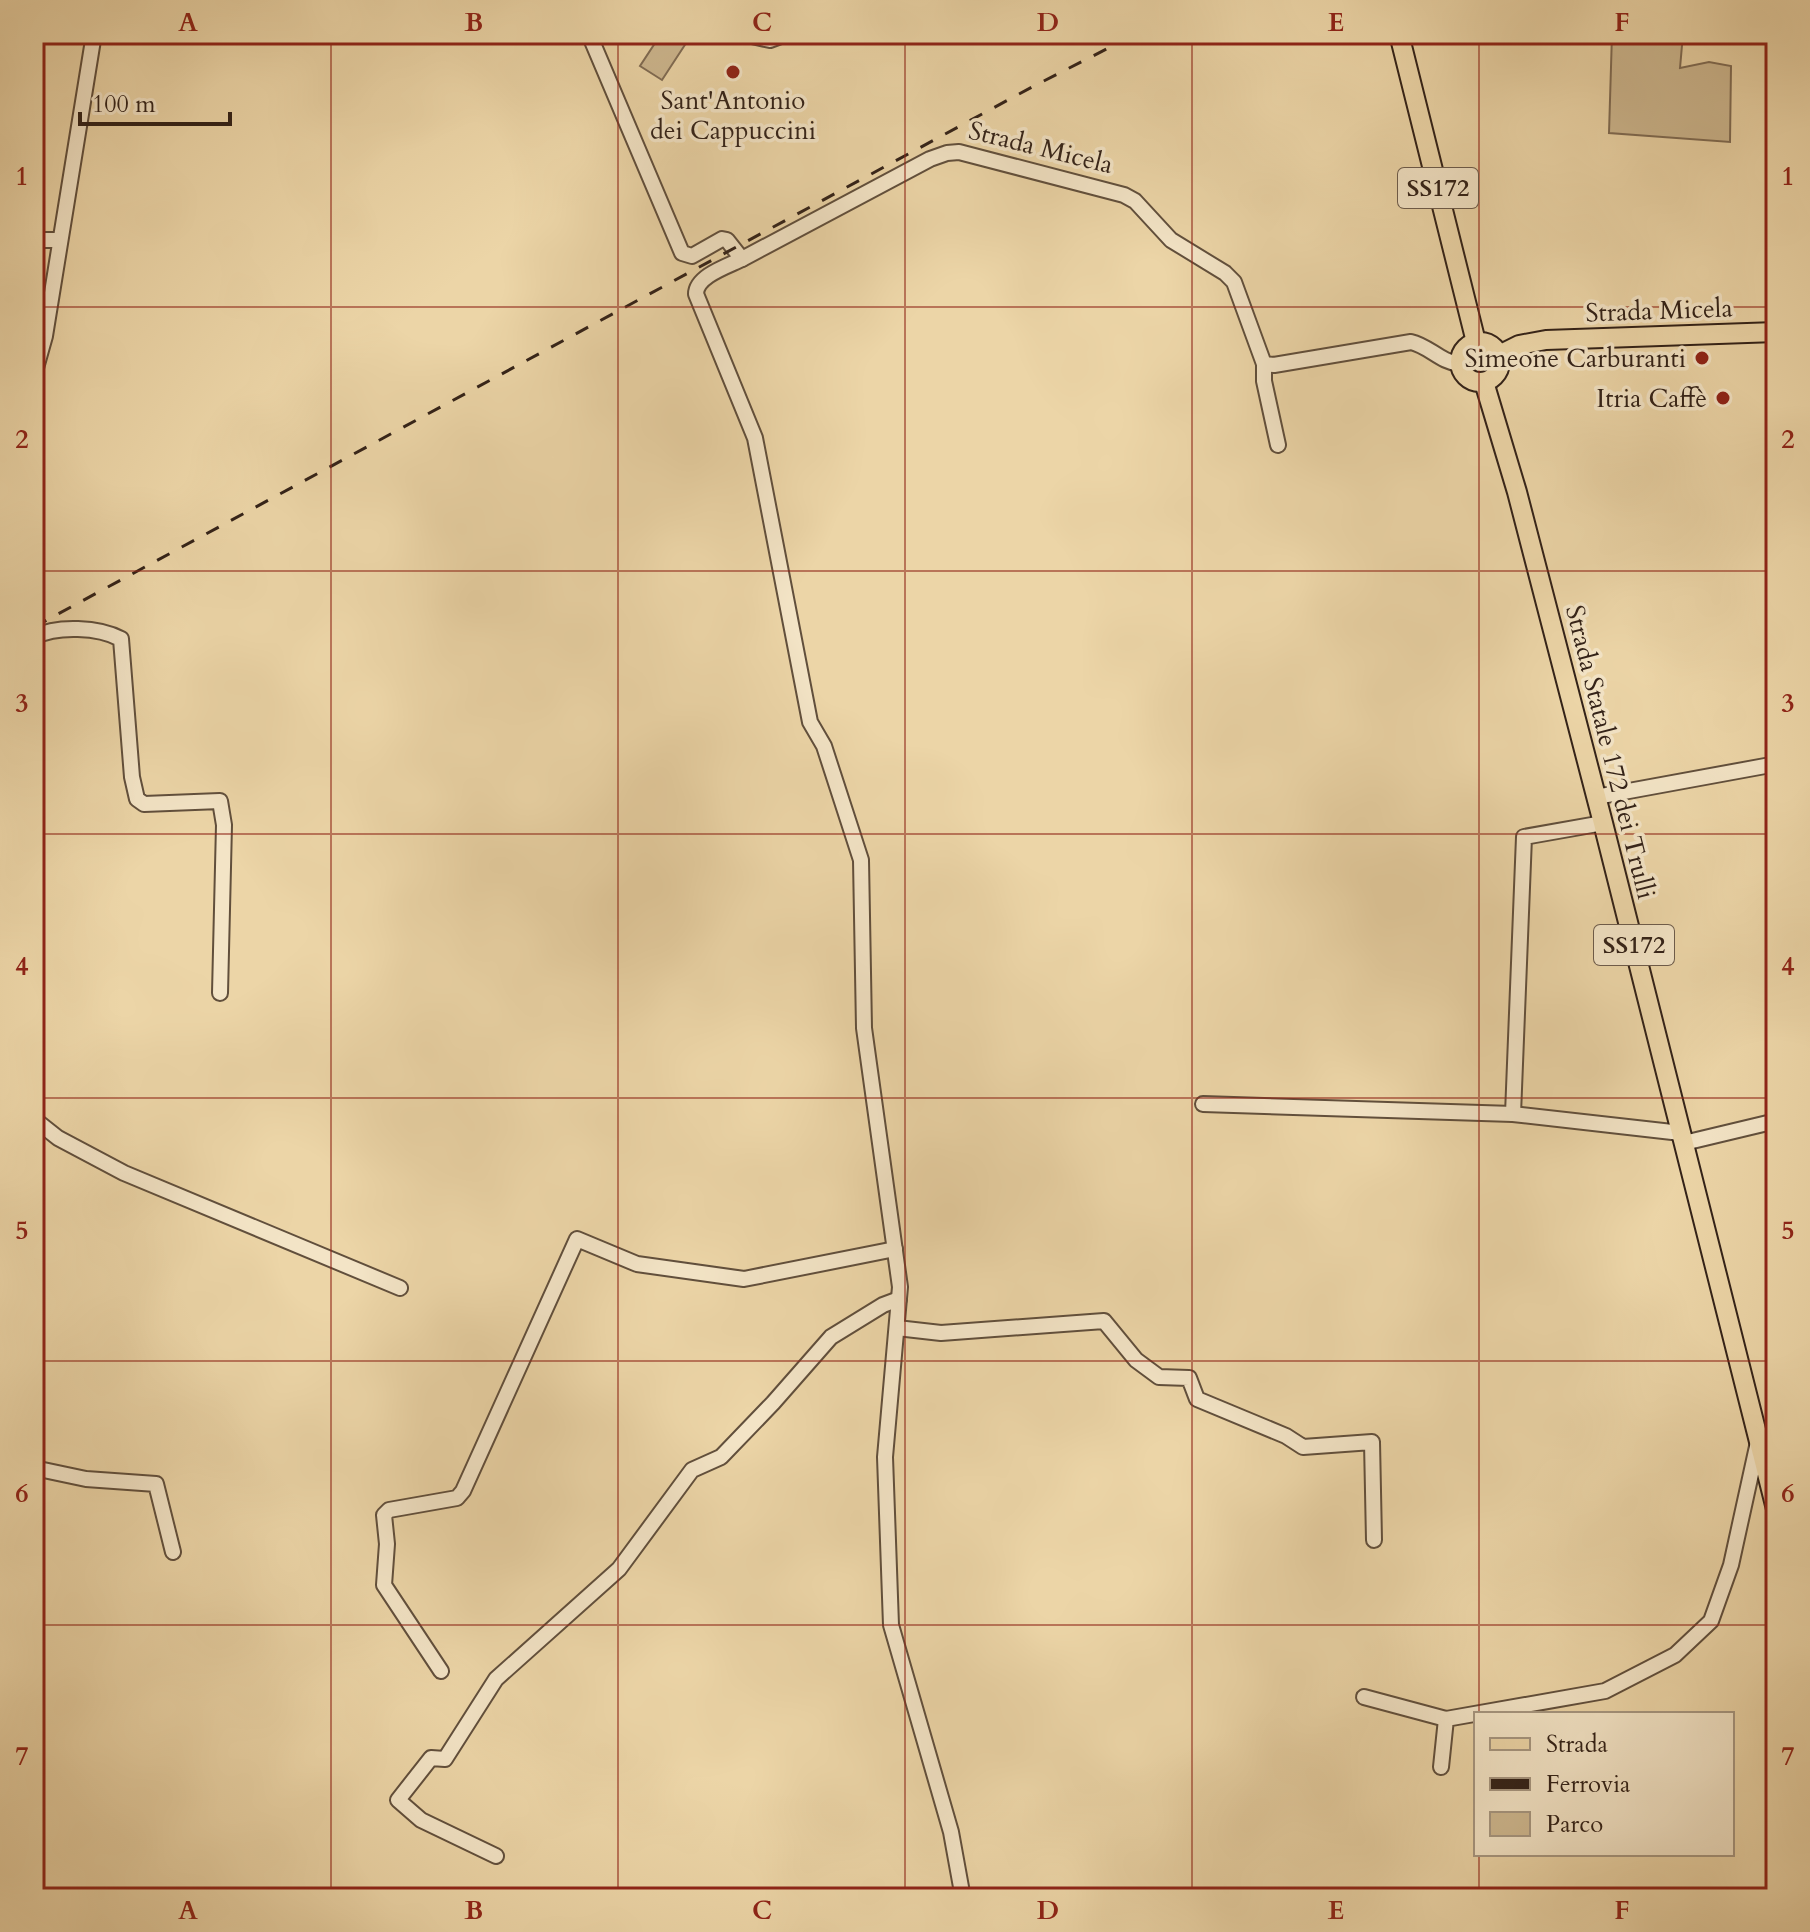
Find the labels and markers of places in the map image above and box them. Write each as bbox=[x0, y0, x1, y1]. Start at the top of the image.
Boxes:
marker: Sant'Antonio dei Cappuccini bbox=[724, 63, 742, 81]
place label: Sant'Antonio dei Cappuccini bbox=[650, 83, 816, 148]
place label: Simeone Carburanti bbox=[1464, 341, 1686, 376]
marker: Simeone Carburanti bbox=[1693, 349, 1711, 367]
place label: Itria Caffè bbox=[1596, 381, 1707, 416]
marker: Itria Caffè bbox=[1714, 389, 1732, 407]

